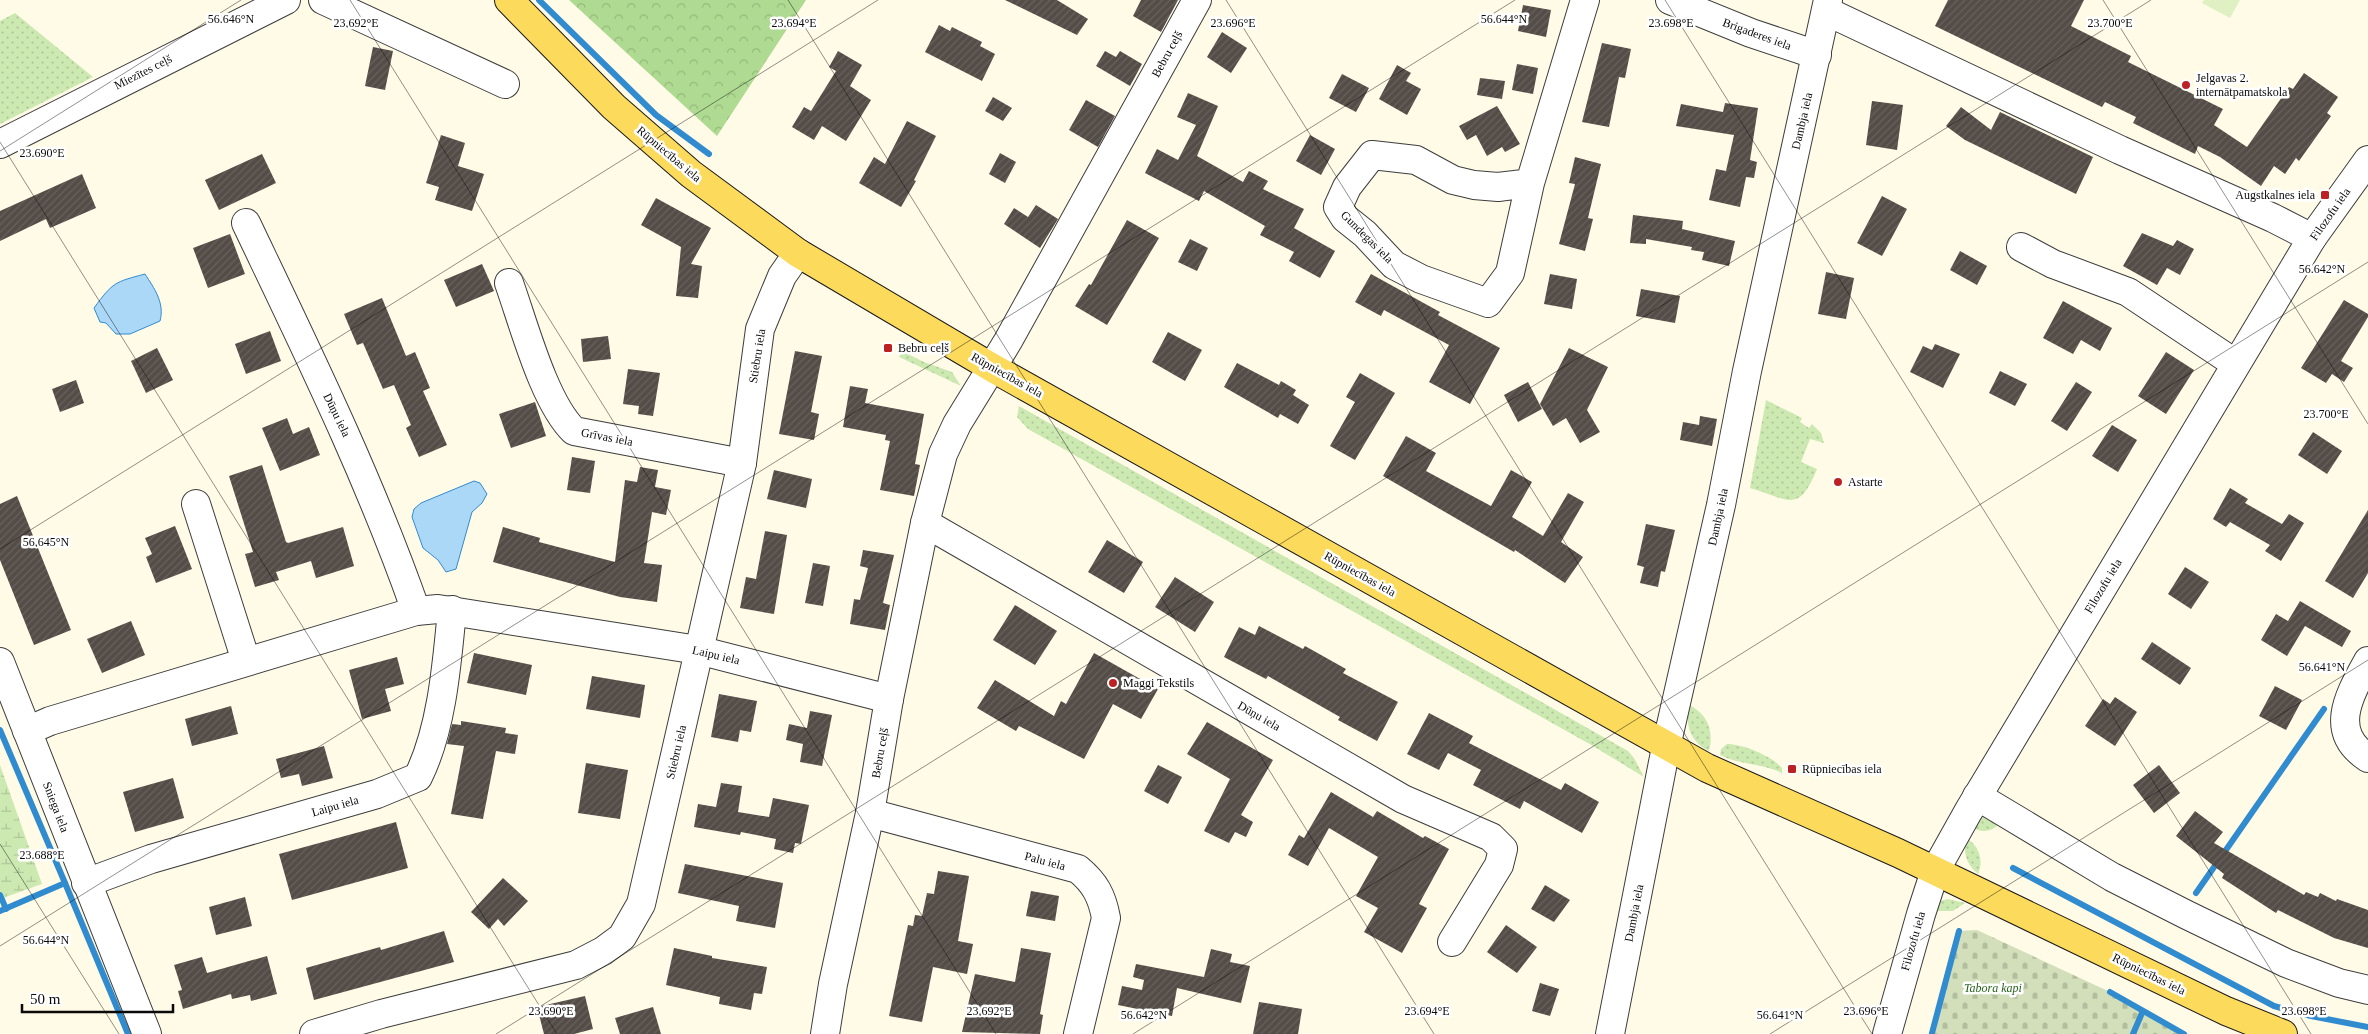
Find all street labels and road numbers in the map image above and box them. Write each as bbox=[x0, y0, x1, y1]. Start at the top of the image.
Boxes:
street label: Brigaderes iela bbox=[1721, 15, 1794, 53]
street label: Bebru ceļš bbox=[1149, 28, 1186, 80]
street label: Miezītes ceļš bbox=[112, 51, 175, 93]
street label: Dambja iela bbox=[1789, 90, 1816, 151]
street label: Rūpniecības iela bbox=[634, 123, 705, 185]
street label: Filozofu iela bbox=[2307, 184, 2354, 243]
street label: Gundegas iela bbox=[1338, 208, 1397, 267]
street label: Stiebru iela bbox=[746, 327, 768, 384]
street label: Rūpniecības iela bbox=[969, 350, 1046, 401]
street label: Dūņu iela bbox=[320, 391, 354, 440]
street label: Grīvas iela bbox=[580, 425, 635, 449]
street label: Dambja iela bbox=[1705, 486, 1731, 547]
street label: Rūpniecības iela bbox=[1322, 549, 1399, 600]
street label: Filozofu iela bbox=[2081, 556, 2125, 616]
street label: Laipu iela bbox=[691, 643, 742, 667]
street label: Dūņu iela bbox=[1235, 698, 1283, 734]
street label: Stiebru iela bbox=[663, 723, 689, 780]
street label: Bebru ceļš bbox=[869, 726, 891, 779]
street label: Sniega iela bbox=[40, 780, 72, 835]
street label: Laipu iela bbox=[310, 792, 361, 819]
street label: Palu iela bbox=[1023, 849, 1068, 873]
street label: Dambja iela bbox=[1622, 882, 1647, 943]
street label: Filozofu iela bbox=[1898, 909, 1928, 972]
street label: Rūpniecības iela bbox=[2110, 950, 2188, 998]

